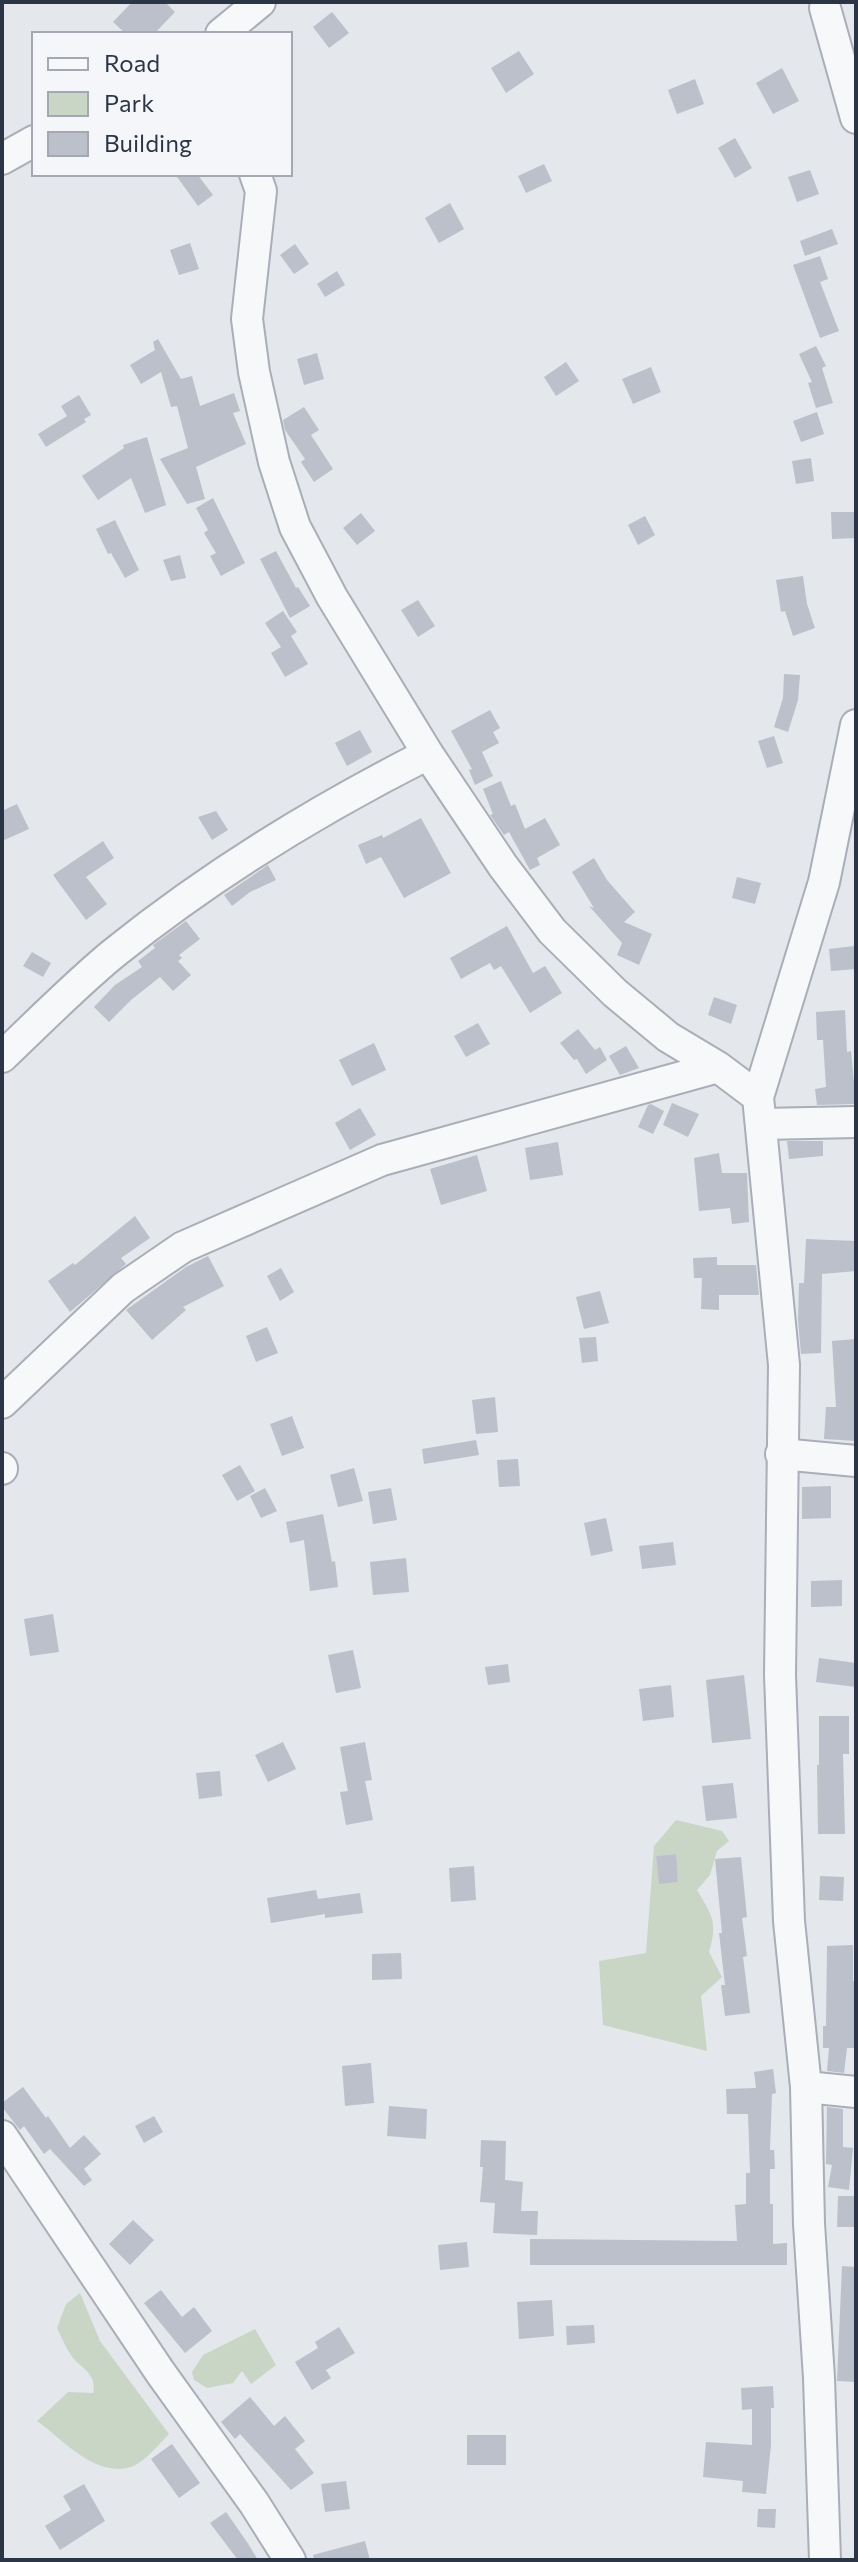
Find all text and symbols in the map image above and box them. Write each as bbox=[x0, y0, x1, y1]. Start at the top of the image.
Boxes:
legend bbox=[32, 32, 292, 176]
text: Road bbox=[104, 48, 160, 77]
text: Park bbox=[104, 88, 154, 117]
text: Building bbox=[104, 128, 192, 157]

